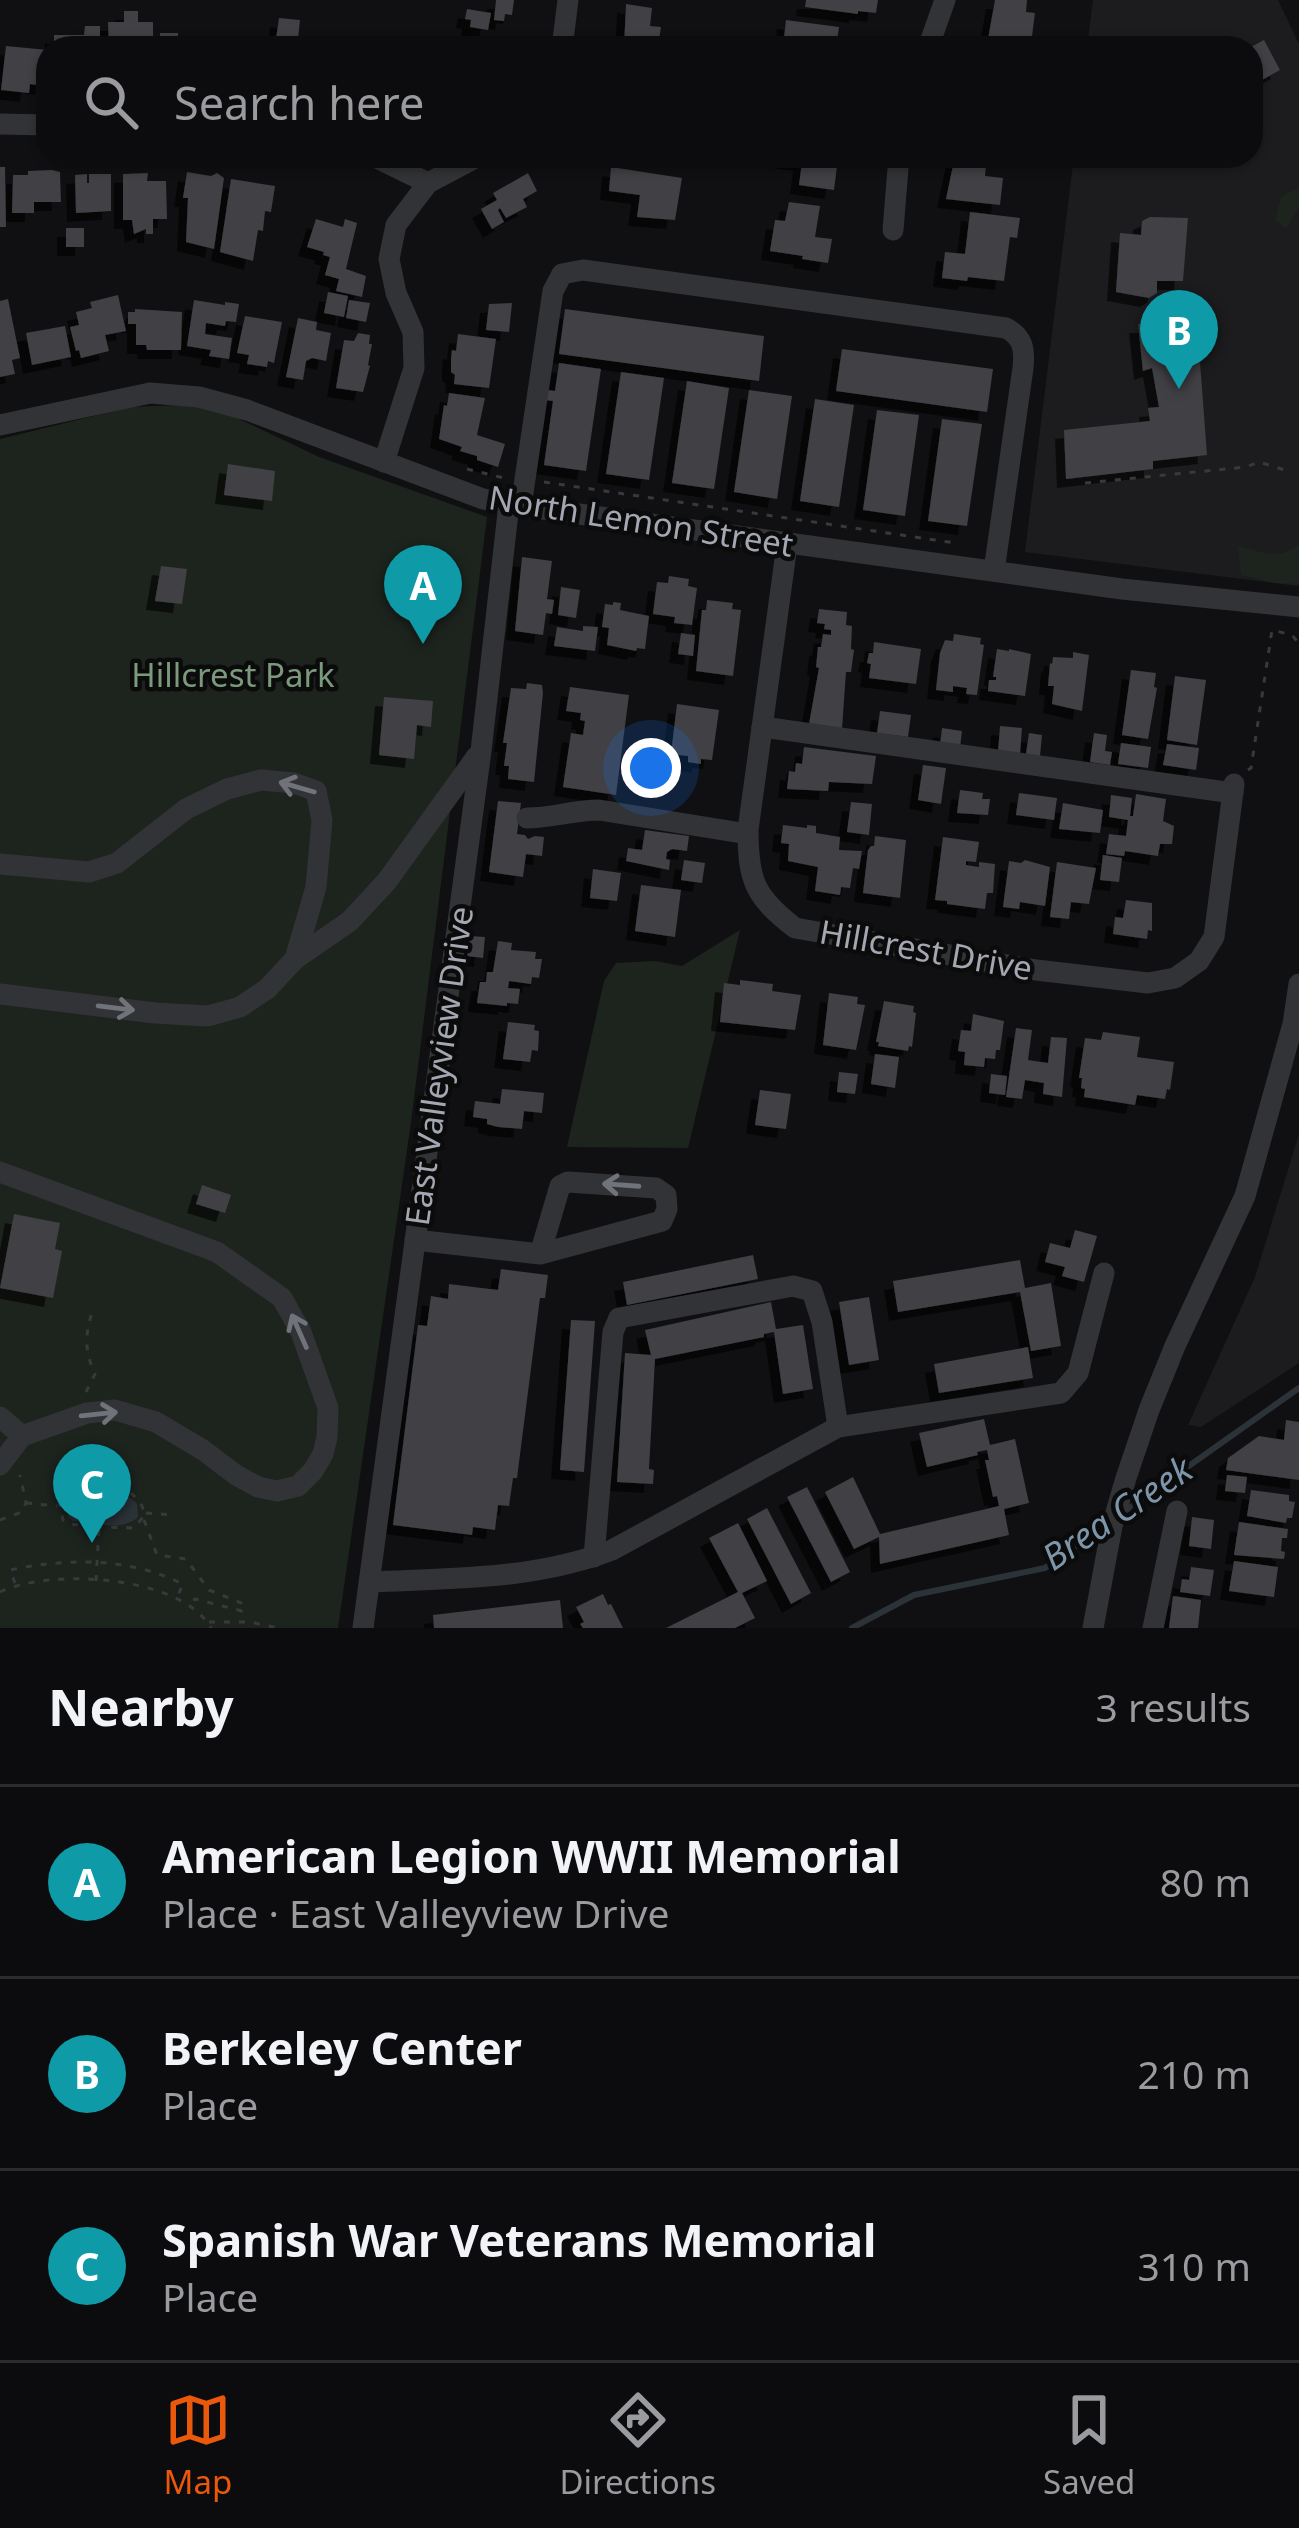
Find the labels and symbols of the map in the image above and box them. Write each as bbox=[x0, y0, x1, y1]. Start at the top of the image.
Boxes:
pin: B bbox=[1140, 290, 1218, 389]
street label: North Lemon Street bbox=[486, 474, 796, 567]
pin: A bbox=[384, 545, 462, 644]
park label: Hillcrest Park bbox=[131, 652, 335, 697]
your location bbox=[621, 738, 681, 798]
one-way arrow bbox=[279, 775, 317, 797]
street label: East Valleyview Drive bbox=[394, 903, 483, 1228]
street label: Hillcrest Drive bbox=[816, 909, 1036, 990]
one-way arrow bbox=[96, 998, 135, 1020]
one-way arrow bbox=[602, 1173, 641, 1196]
one-way arrow bbox=[287, 1314, 309, 1350]
one-way arrow bbox=[79, 1402, 118, 1424]
pin: C bbox=[53, 1444, 131, 1543]
water label: Brea Creek bbox=[1032, 1444, 1202, 1581]

